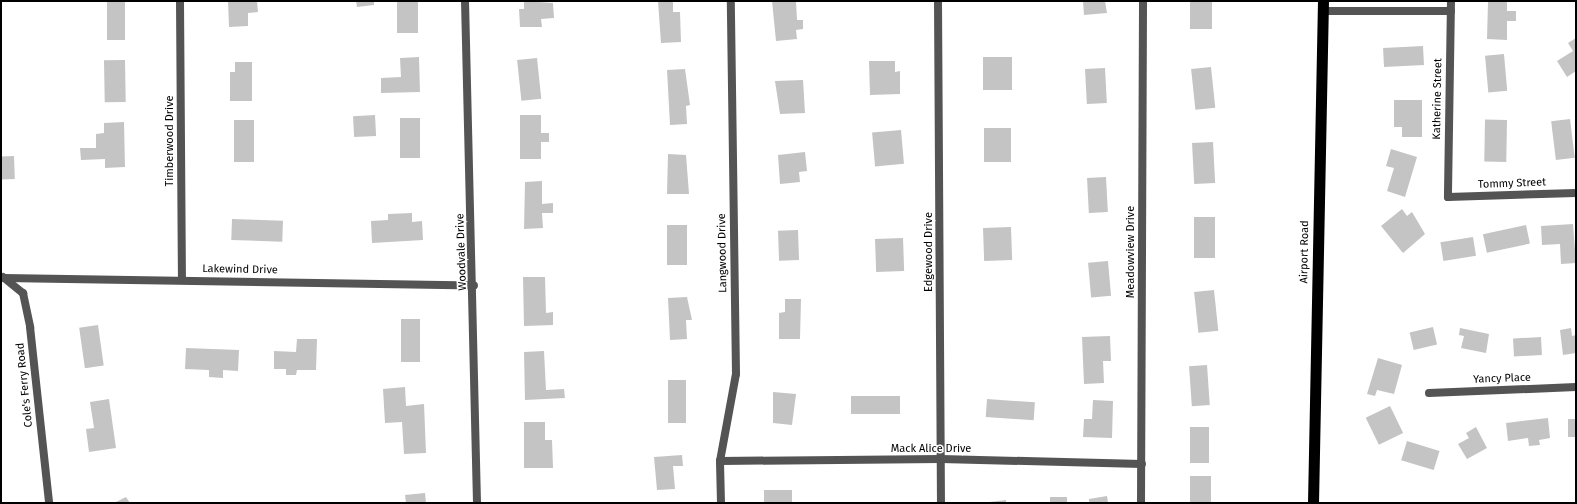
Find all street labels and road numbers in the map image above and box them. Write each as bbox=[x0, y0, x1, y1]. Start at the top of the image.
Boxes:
street label: Katherine Street bbox=[1431, 58, 1445, 140]
street label: Timberwood Drive bbox=[163, 95, 177, 187]
street label: Tommy Street bbox=[1478, 176, 1546, 192]
street label: Meadowview Drive bbox=[1124, 206, 1138, 298]
street label: Edgewood Drive bbox=[922, 212, 936, 292]
street label: Woodvale Drive bbox=[454, 213, 470, 291]
street label: Langwood Drive bbox=[716, 213, 730, 293]
street label: Airport Road bbox=[1298, 220, 1312, 284]
street label: Lakewind Drive bbox=[202, 263, 278, 277]
street label: Cole's Ferry Road bbox=[14, 342, 36, 428]
street label: Yancy Place bbox=[1473, 371, 1531, 387]
street label: Mack Alice Drive bbox=[891, 442, 971, 456]

